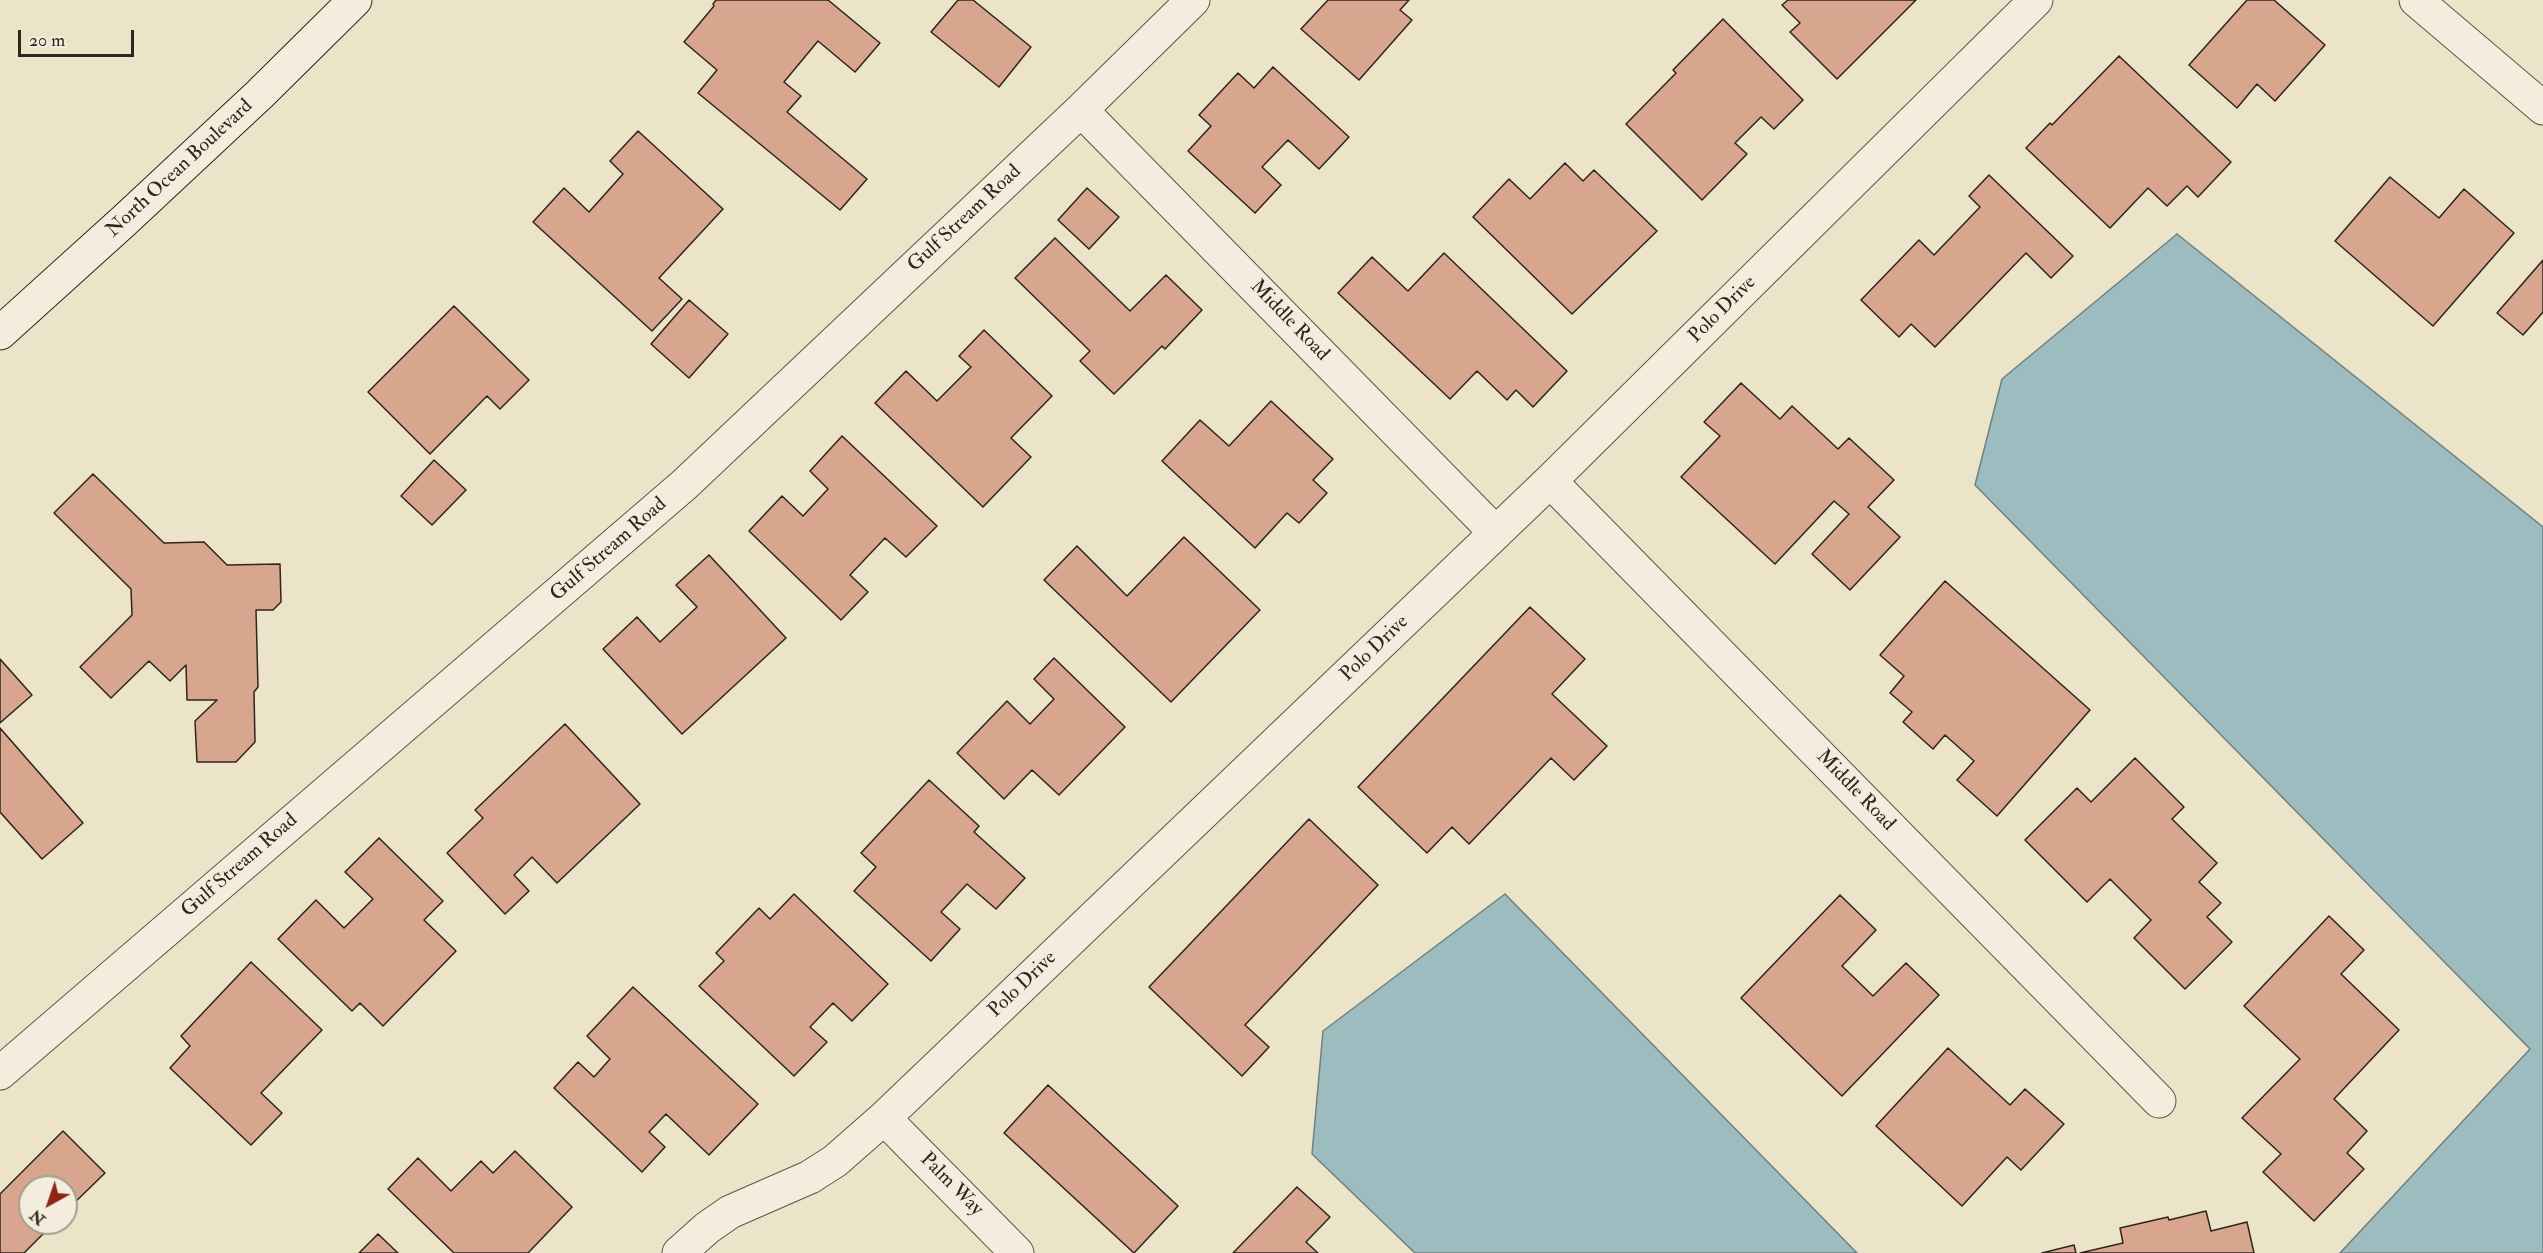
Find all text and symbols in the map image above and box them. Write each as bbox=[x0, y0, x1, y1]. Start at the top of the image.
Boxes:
scale bar bbox=[21, 18, 136, 56]
text: 20 m bbox=[29, 29, 65, 52]
street label: North Ocean Boulevard bbox=[102, 95, 258, 243]
street label: Gulf Stream Road bbox=[903, 160, 1027, 278]
street label: Polo Drive bbox=[1684, 271, 1762, 349]
street label: Middle Road bbox=[1244, 275, 1334, 367]
street label: Gulf Stream Road bbox=[546, 493, 672, 607]
street label: Polo Drive bbox=[1336, 611, 1414, 687]
street label: Middle Road bbox=[1810, 745, 1900, 837]
street label: Gulf Stream Road bbox=[177, 809, 303, 923]
street label: Polo Drive bbox=[984, 947, 1062, 1023]
street label: Palm Way bbox=[914, 1148, 988, 1222]
north arrow bbox=[18, 1175, 78, 1235]
text: N bbox=[26, 1205, 50, 1230]

